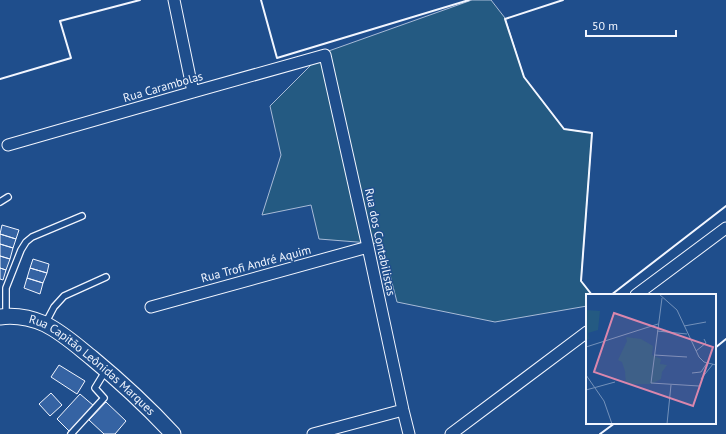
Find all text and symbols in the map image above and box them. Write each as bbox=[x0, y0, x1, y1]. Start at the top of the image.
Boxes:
scale bar bbox=[586, 12, 676, 38]
text: 50 m bbox=[592, 18, 618, 33]
street label: Rua Carambolas bbox=[121, 68, 205, 105]
street label: Rua dos Contabilistas bbox=[362, 187, 399, 297]
street label: Rua Trofi André Aquim bbox=[199, 242, 313, 285]
inset map bbox=[586, 294, 716, 424]
street label: Rua Capitão Leônidas Marques bbox=[28, 311, 159, 418]

